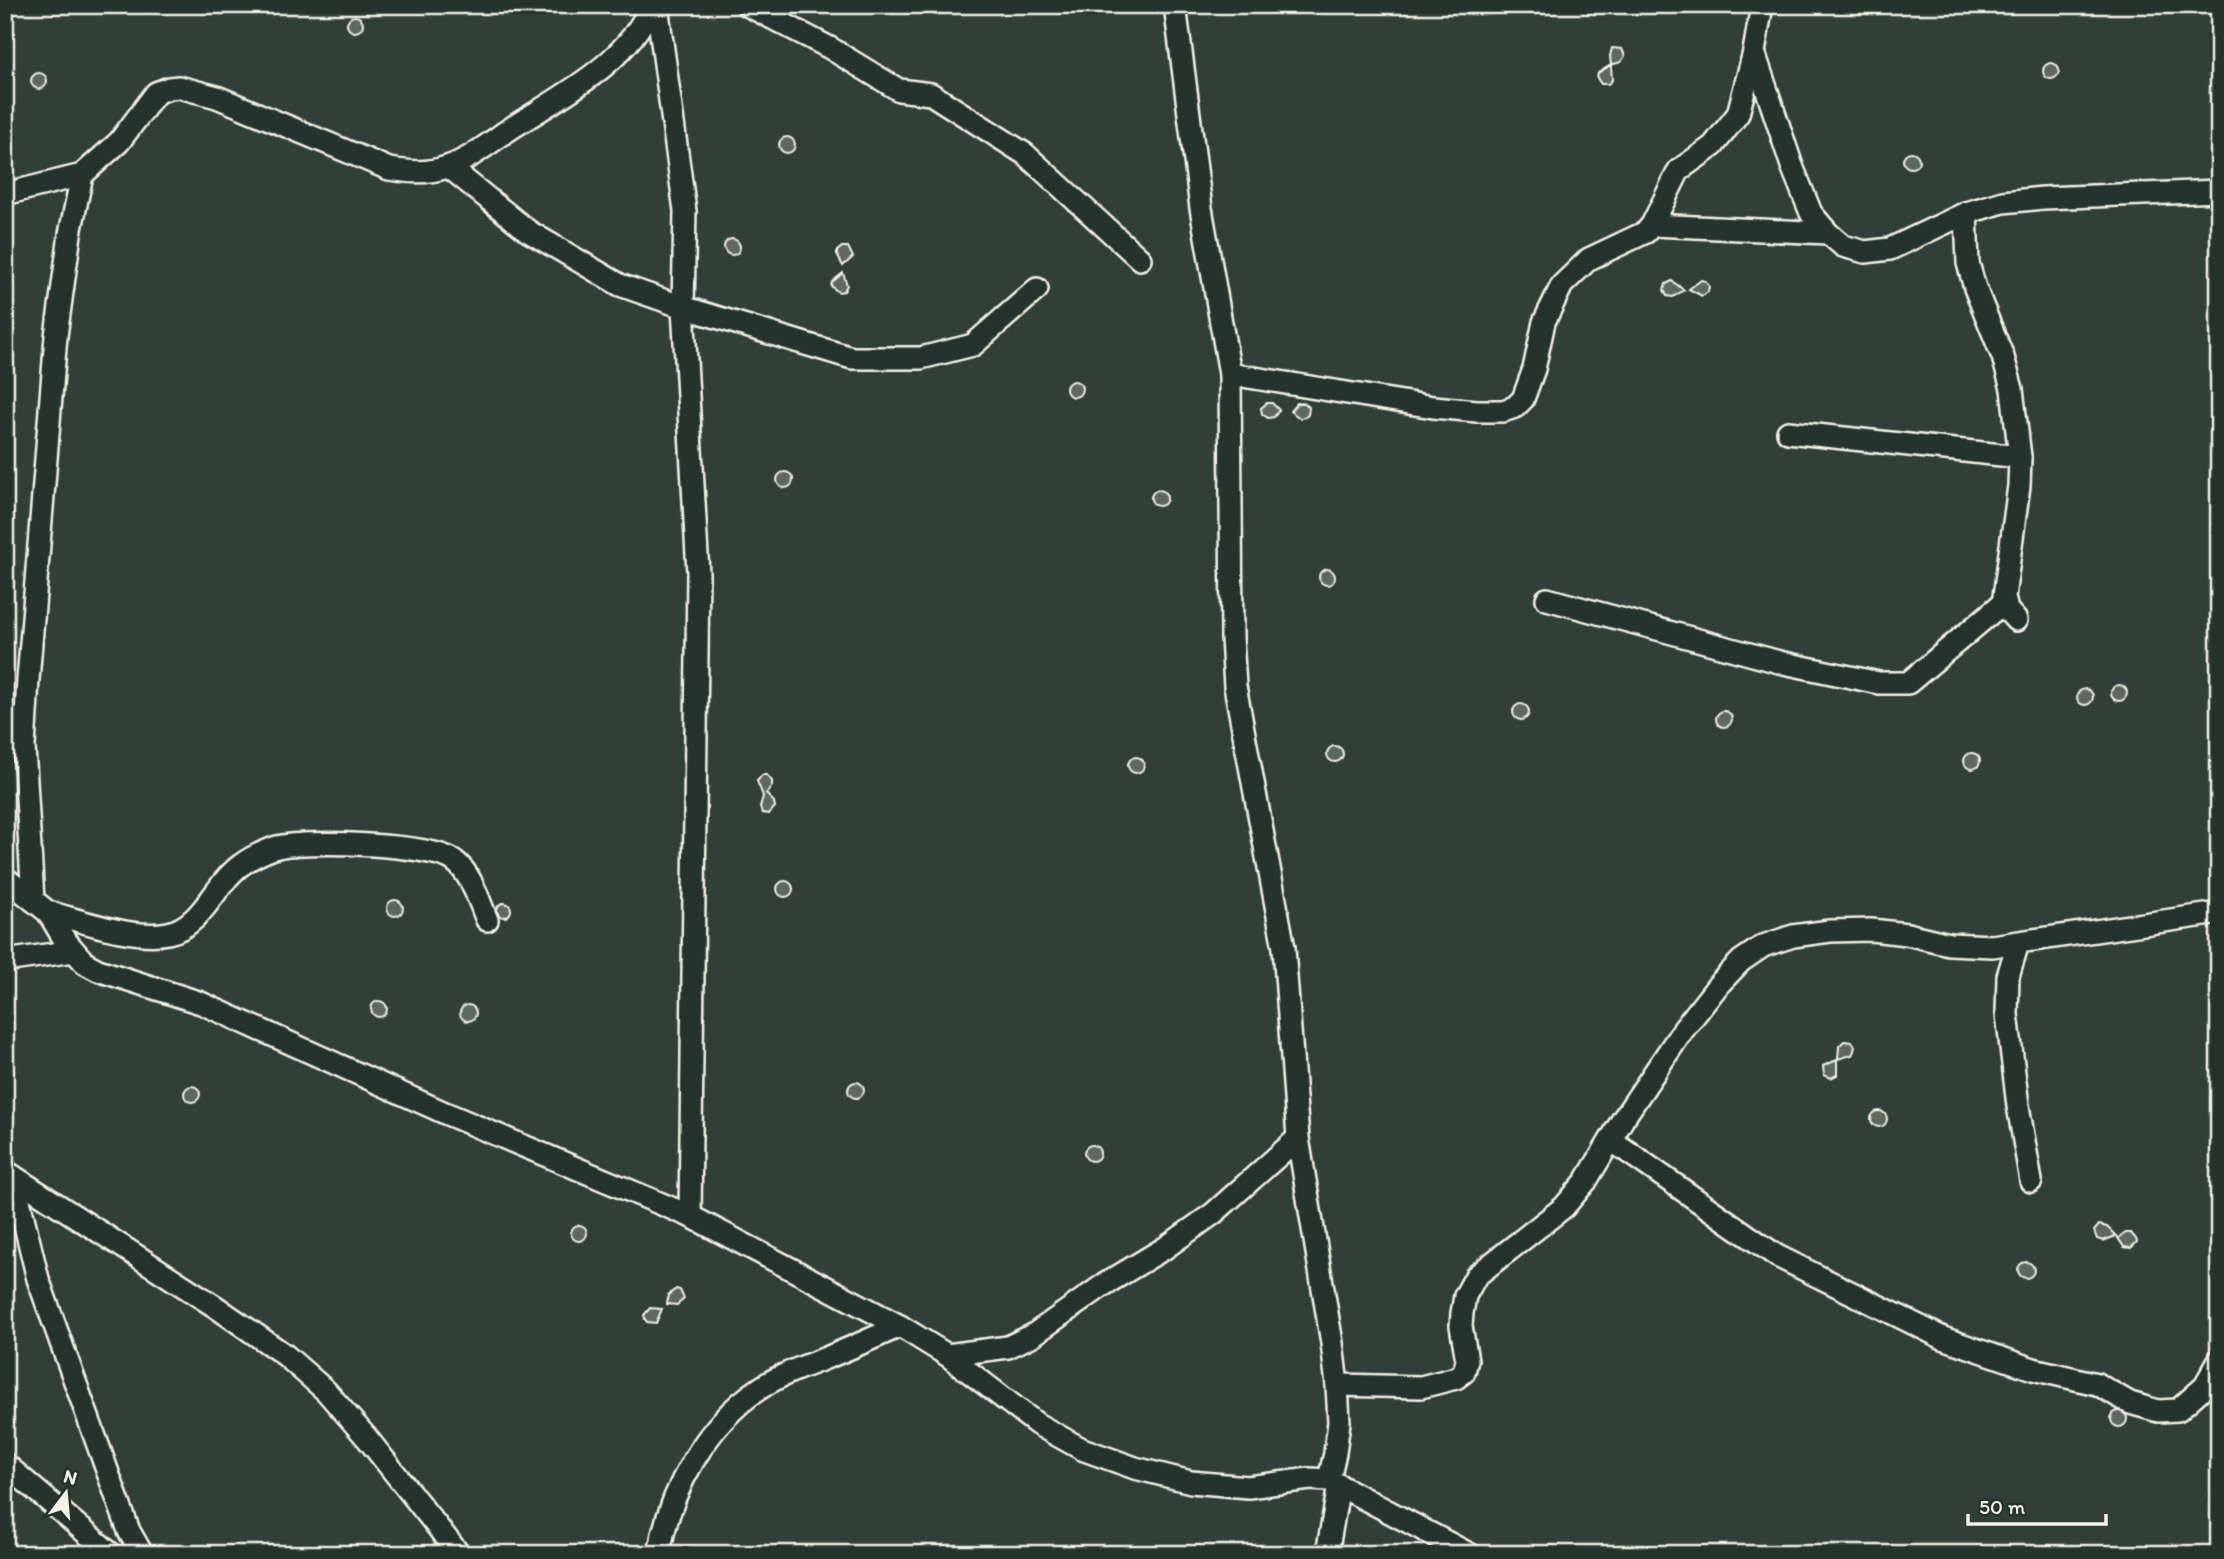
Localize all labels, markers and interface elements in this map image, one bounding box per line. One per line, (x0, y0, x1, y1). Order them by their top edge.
north arrow (32, 1458, 102, 1528)
text: N (61, 1464, 80, 1490)
scale bar (1968, 1482, 2107, 1526)
text: 50 m (1979, 1494, 2026, 1519)

